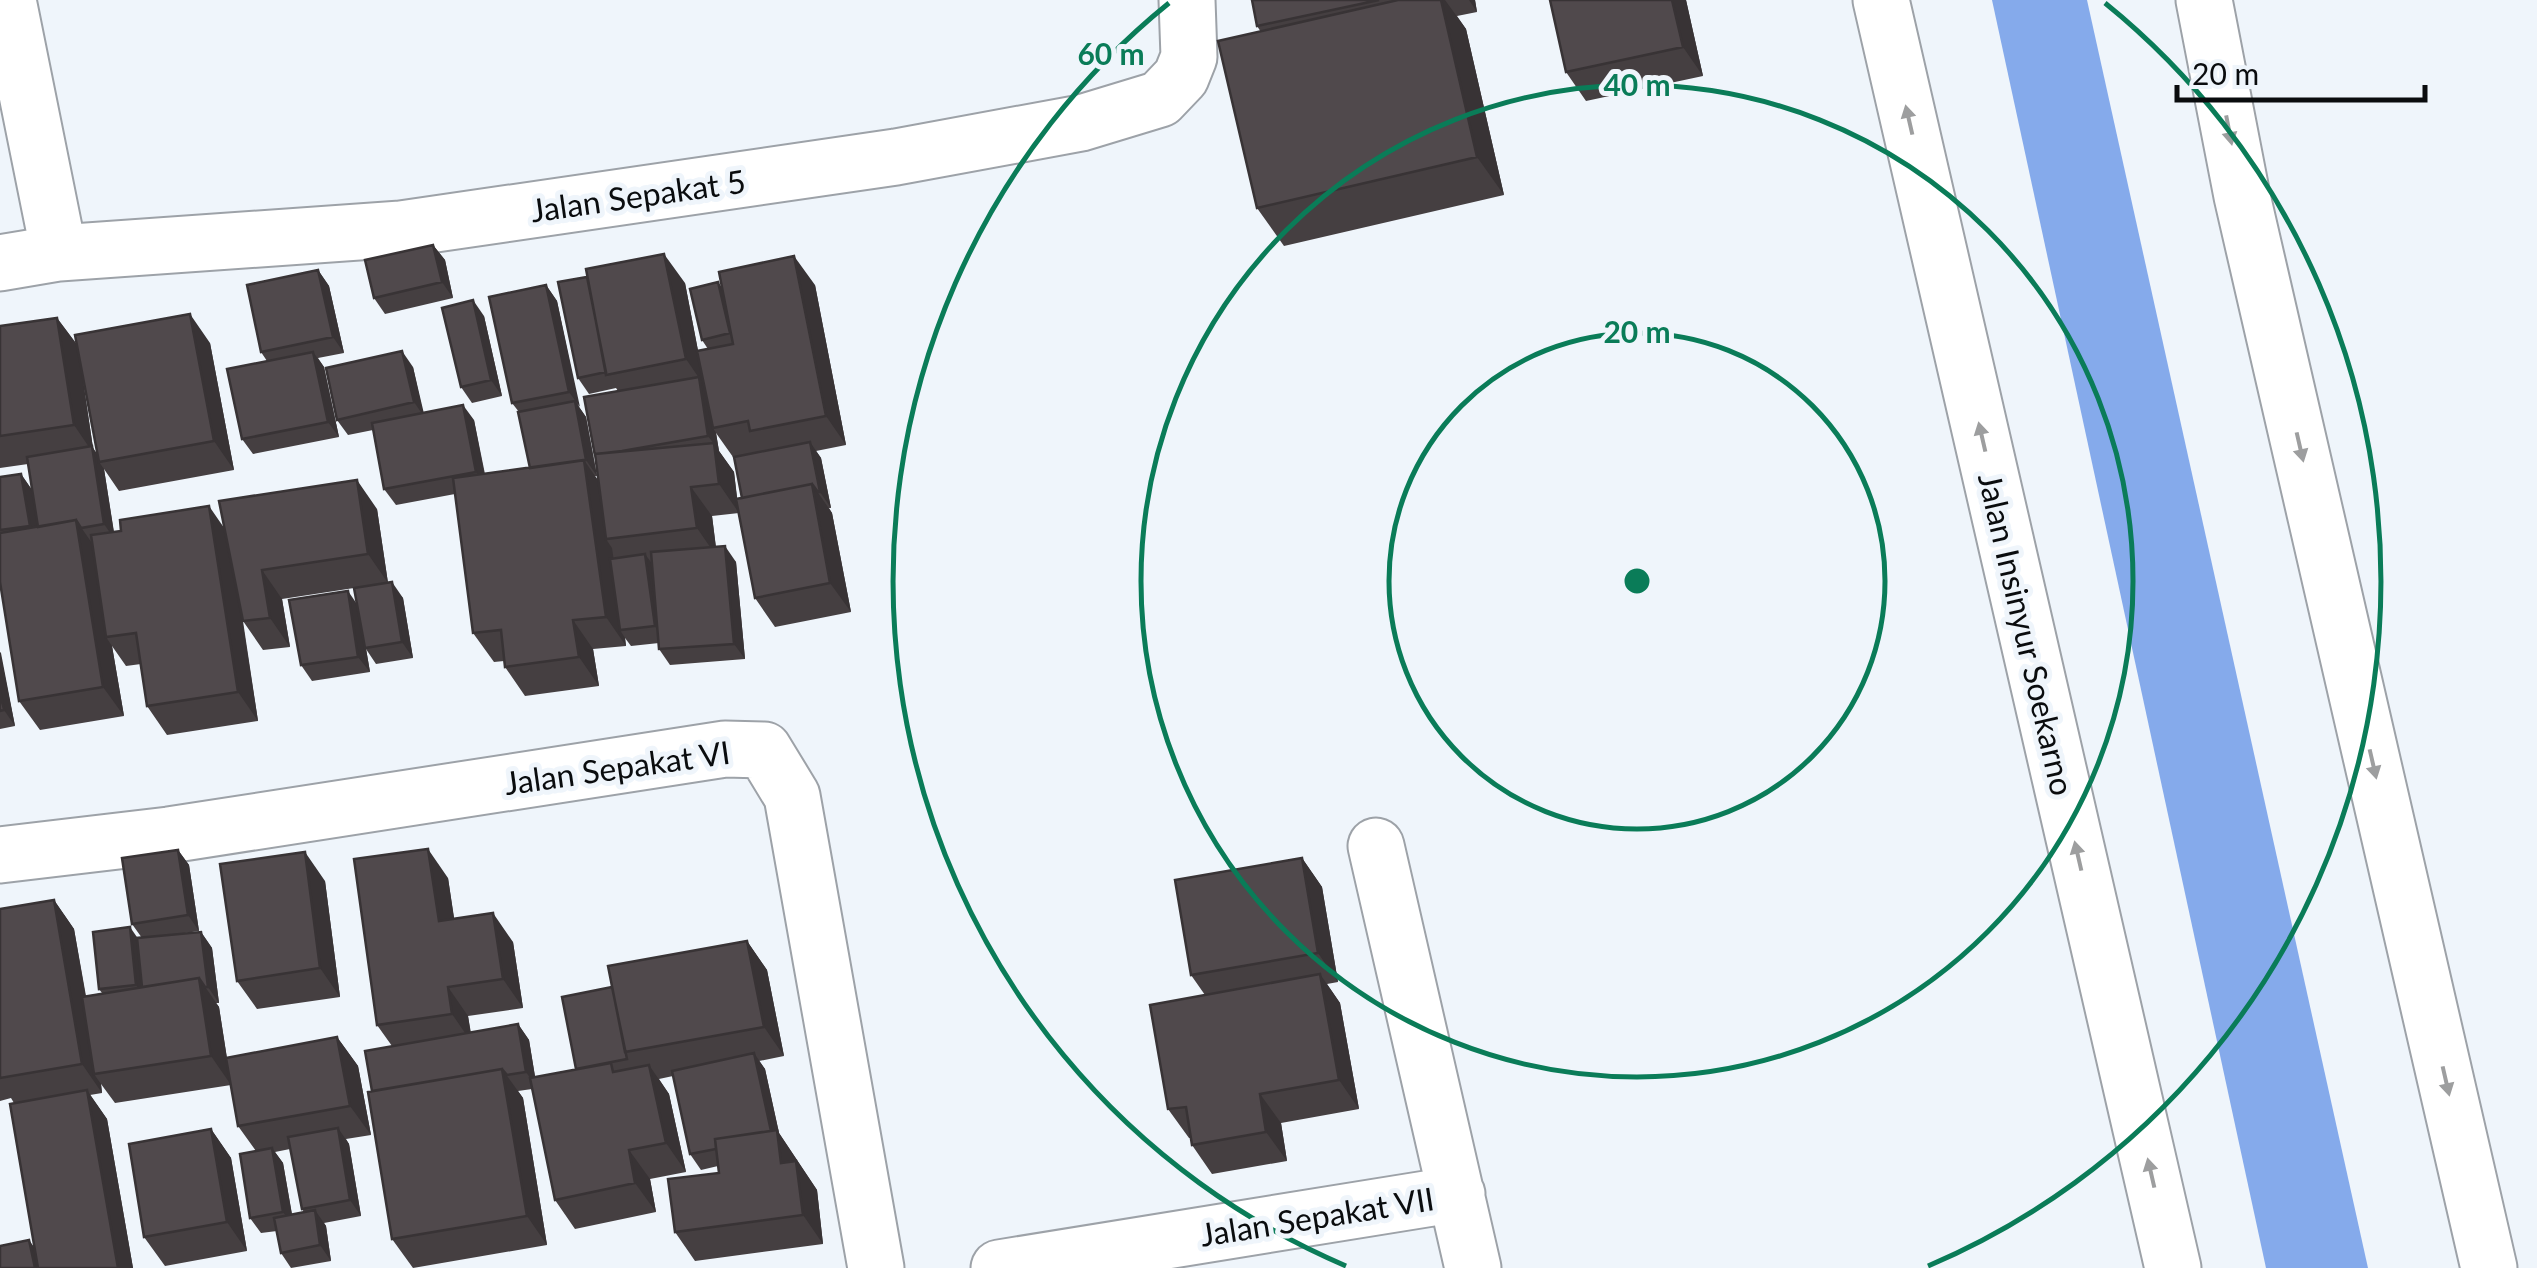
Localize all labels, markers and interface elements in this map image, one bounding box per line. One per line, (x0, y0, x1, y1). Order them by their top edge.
text: 60 m (1077, 35, 1145, 71)
scale bar (2177, 40, 2424, 102)
text: 20 m (2192, 55, 2259, 91)
text: 40 m (1603, 66, 1671, 102)
one-way arrow (1901, 104, 1916, 135)
one-way arrow (2222, 115, 2238, 146)
street label: Jalan Sepakat 5 (528, 161, 748, 229)
text: 20 m (1603, 313, 1671, 349)
one-way arrow (1974, 421, 1989, 452)
one-way arrow (2293, 432, 2308, 463)
street label: Jalan Insinyur Soekarno (1971, 469, 2083, 799)
centre of rings (1619, 563, 1655, 599)
street label: Jalan Sepakat VI (502, 732, 732, 802)
one-way arrow (2366, 749, 2381, 780)
one-way arrow (2070, 840, 2085, 871)
one-way arrow (2439, 1066, 2454, 1097)
one-way arrow (2143, 1157, 2158, 1188)
street label: Jalan Sepakat VII (1197, 1178, 1437, 1254)

